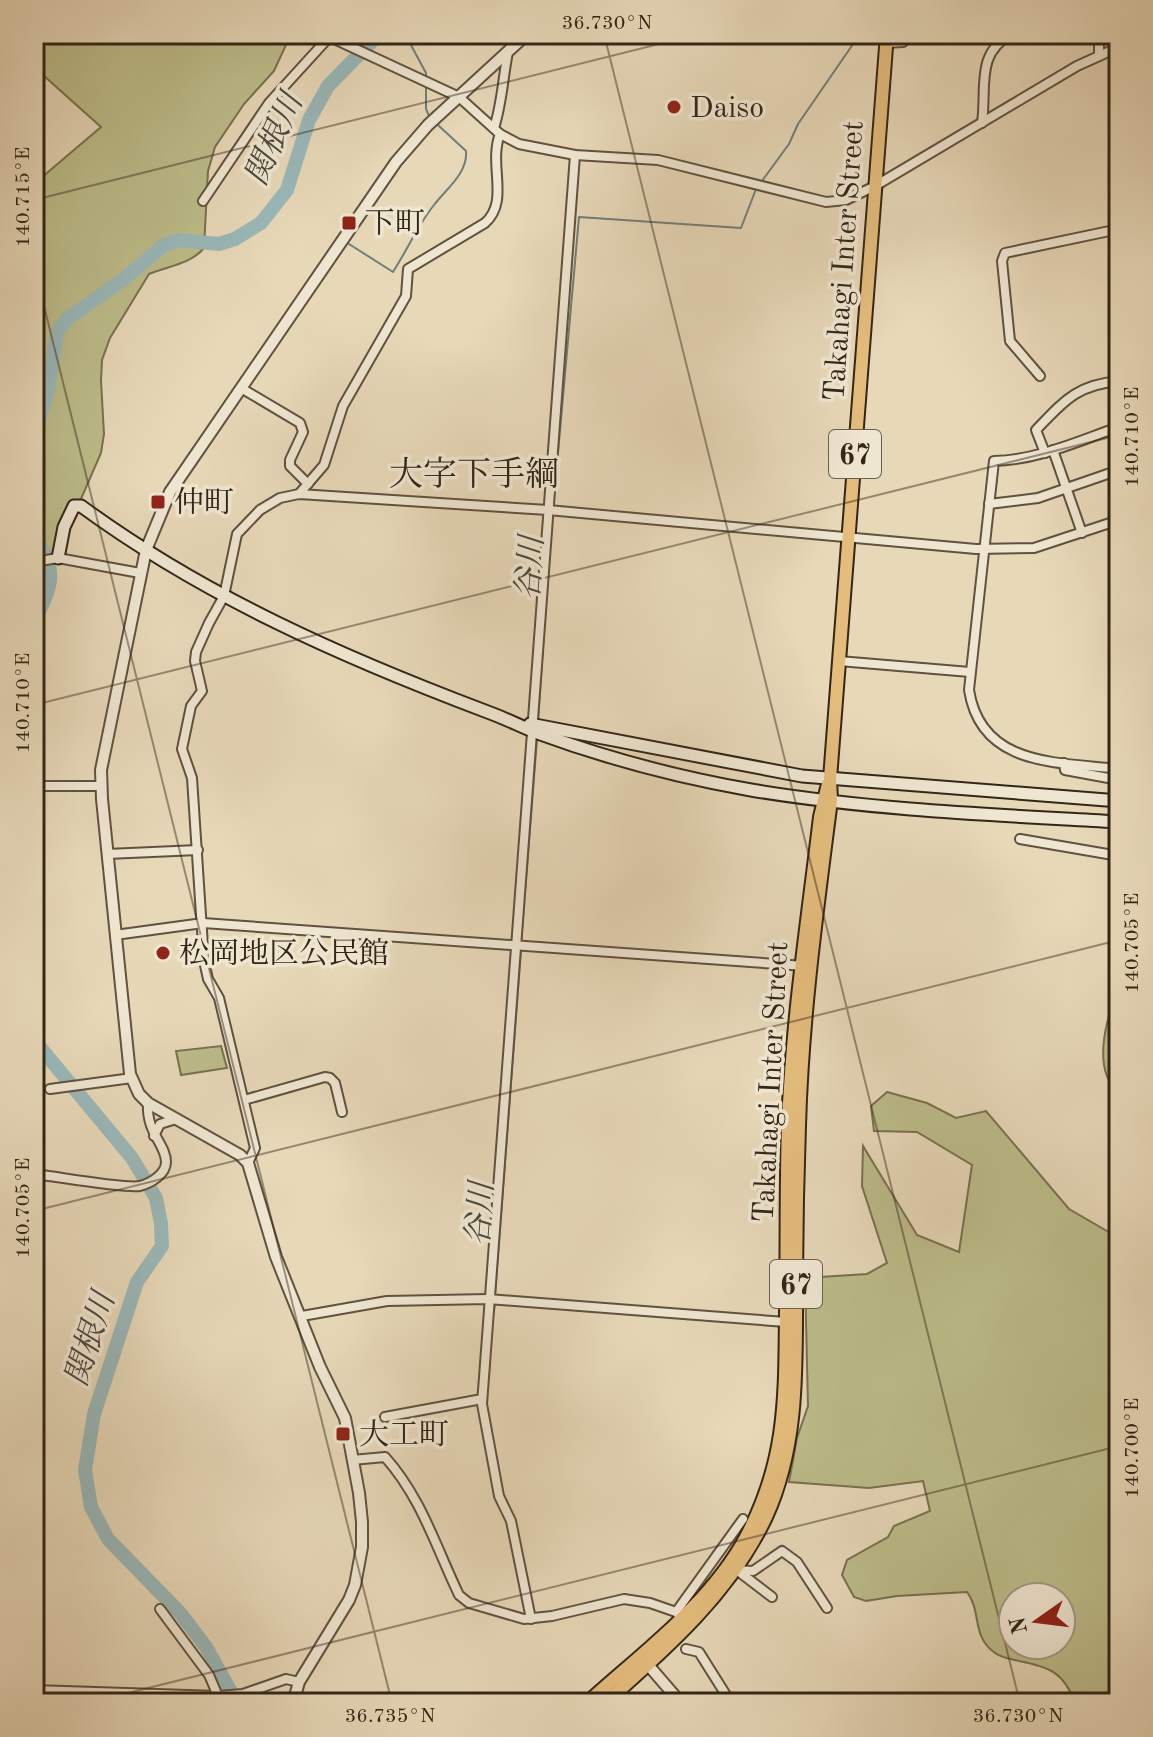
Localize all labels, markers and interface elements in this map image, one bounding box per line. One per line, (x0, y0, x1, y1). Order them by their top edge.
text: 36.730°N (562, 14, 652, 34)
water label: 関根川 (239, 86, 311, 191)
place label: Daiso (690, 94, 764, 124)
marker: Daiso (665, 98, 683, 116)
street label: Takahagi Inter Street (820, 120, 870, 403)
text: 140.715°E (14, 147, 34, 247)
place label: 下町 (365, 208, 425, 240)
marker: 下町 (340, 214, 358, 232)
text: 140.710°E (1123, 387, 1143, 487)
road number: 67 (829, 430, 881, 478)
district label: 大字下手綱 (389, 456, 559, 493)
place label: 仲町 (174, 486, 234, 519)
marker: 仲町 (149, 493, 167, 511)
water label: 谷川 (511, 532, 550, 601)
text: 140.710°E (14, 653, 34, 753)
text: 140.705°E (1123, 893, 1143, 993)
place label: 松岡地区公民館 (179, 937, 389, 970)
street label: Takahagi Inter Street (750, 941, 794, 1223)
marker: 松岡地区公民館 (154, 944, 172, 962)
text: 140.705°E (14, 1158, 34, 1258)
water label: 谷川 (461, 1178, 500, 1247)
road number: 67 (770, 1260, 822, 1308)
water label: 関根川 (59, 1286, 123, 1391)
text: 140.700°E (1123, 1398, 1143, 1498)
place label: 大工町 (359, 1419, 449, 1451)
marker: 大工町 (334, 1425, 352, 1443)
north arrow (997, 1581, 1077, 1661)
text: N (1007, 1614, 1032, 1636)
text: 36.735°N (345, 1707, 435, 1727)
text: 36.730°N (973, 1707, 1063, 1727)

